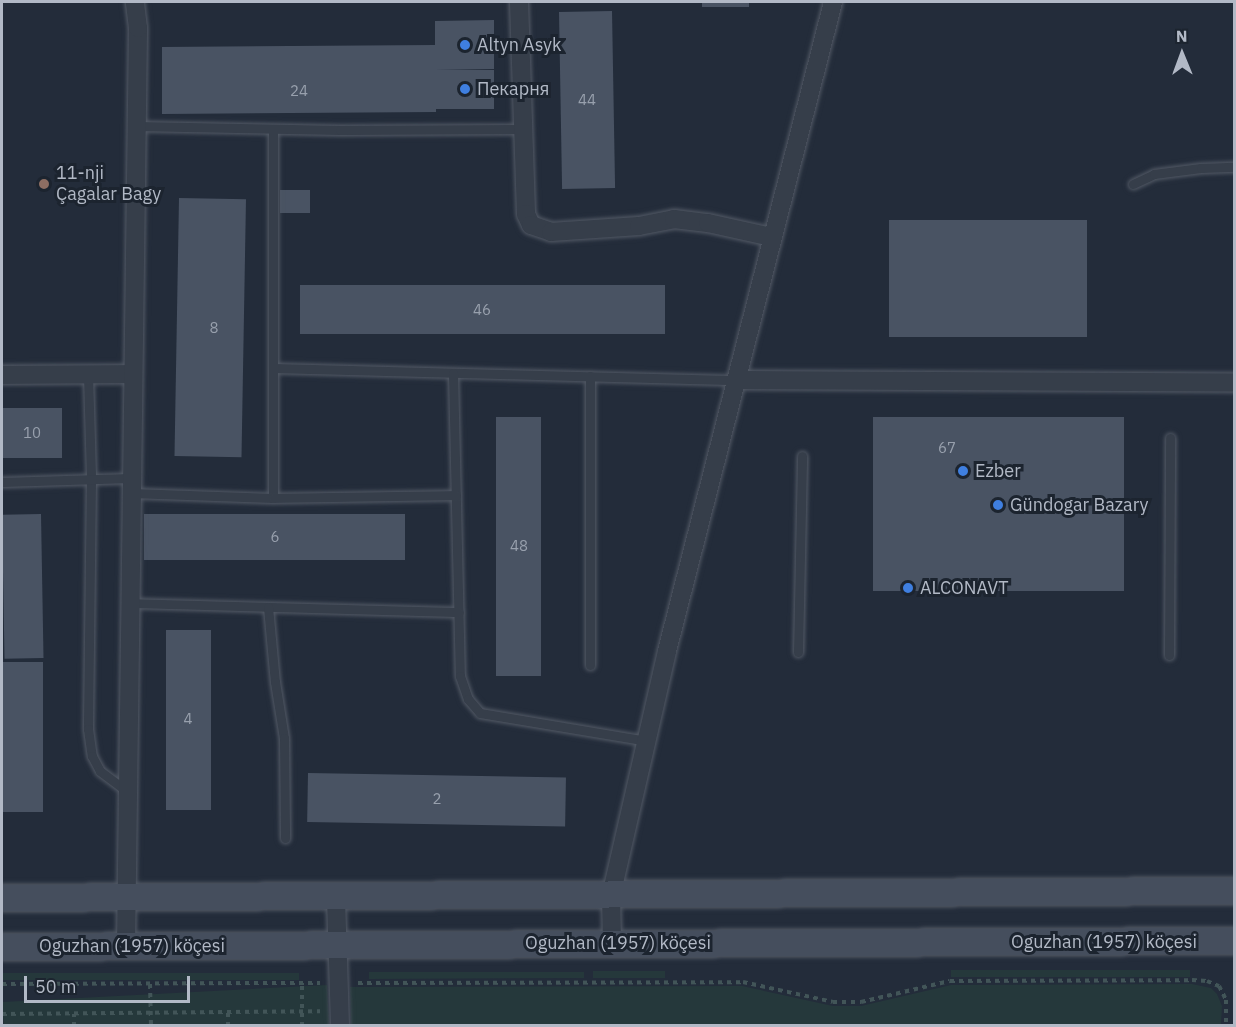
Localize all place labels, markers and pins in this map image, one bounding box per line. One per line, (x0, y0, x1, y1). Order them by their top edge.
place label: Altyn Asyk (477, 34, 562, 56)
marker: Altyn Asyk (458, 38, 472, 52)
place label: Пекарня (477, 78, 549, 100)
marker: Пекарня (458, 82, 472, 96)
place label: 11-nji Çagalar Bagy (56, 163, 161, 206)
marker: 11-nji Çagalar Bagy (37, 177, 51, 191)
place label: Ezber (975, 460, 1021, 482)
marker: Ezber (956, 464, 970, 478)
place label: Gündogar Bazary (1010, 494, 1148, 516)
marker: Gündogar Bazary (991, 498, 1005, 512)
place label: ALCONAVT (920, 577, 1009, 599)
marker: ALCONAVT (901, 581, 915, 595)

